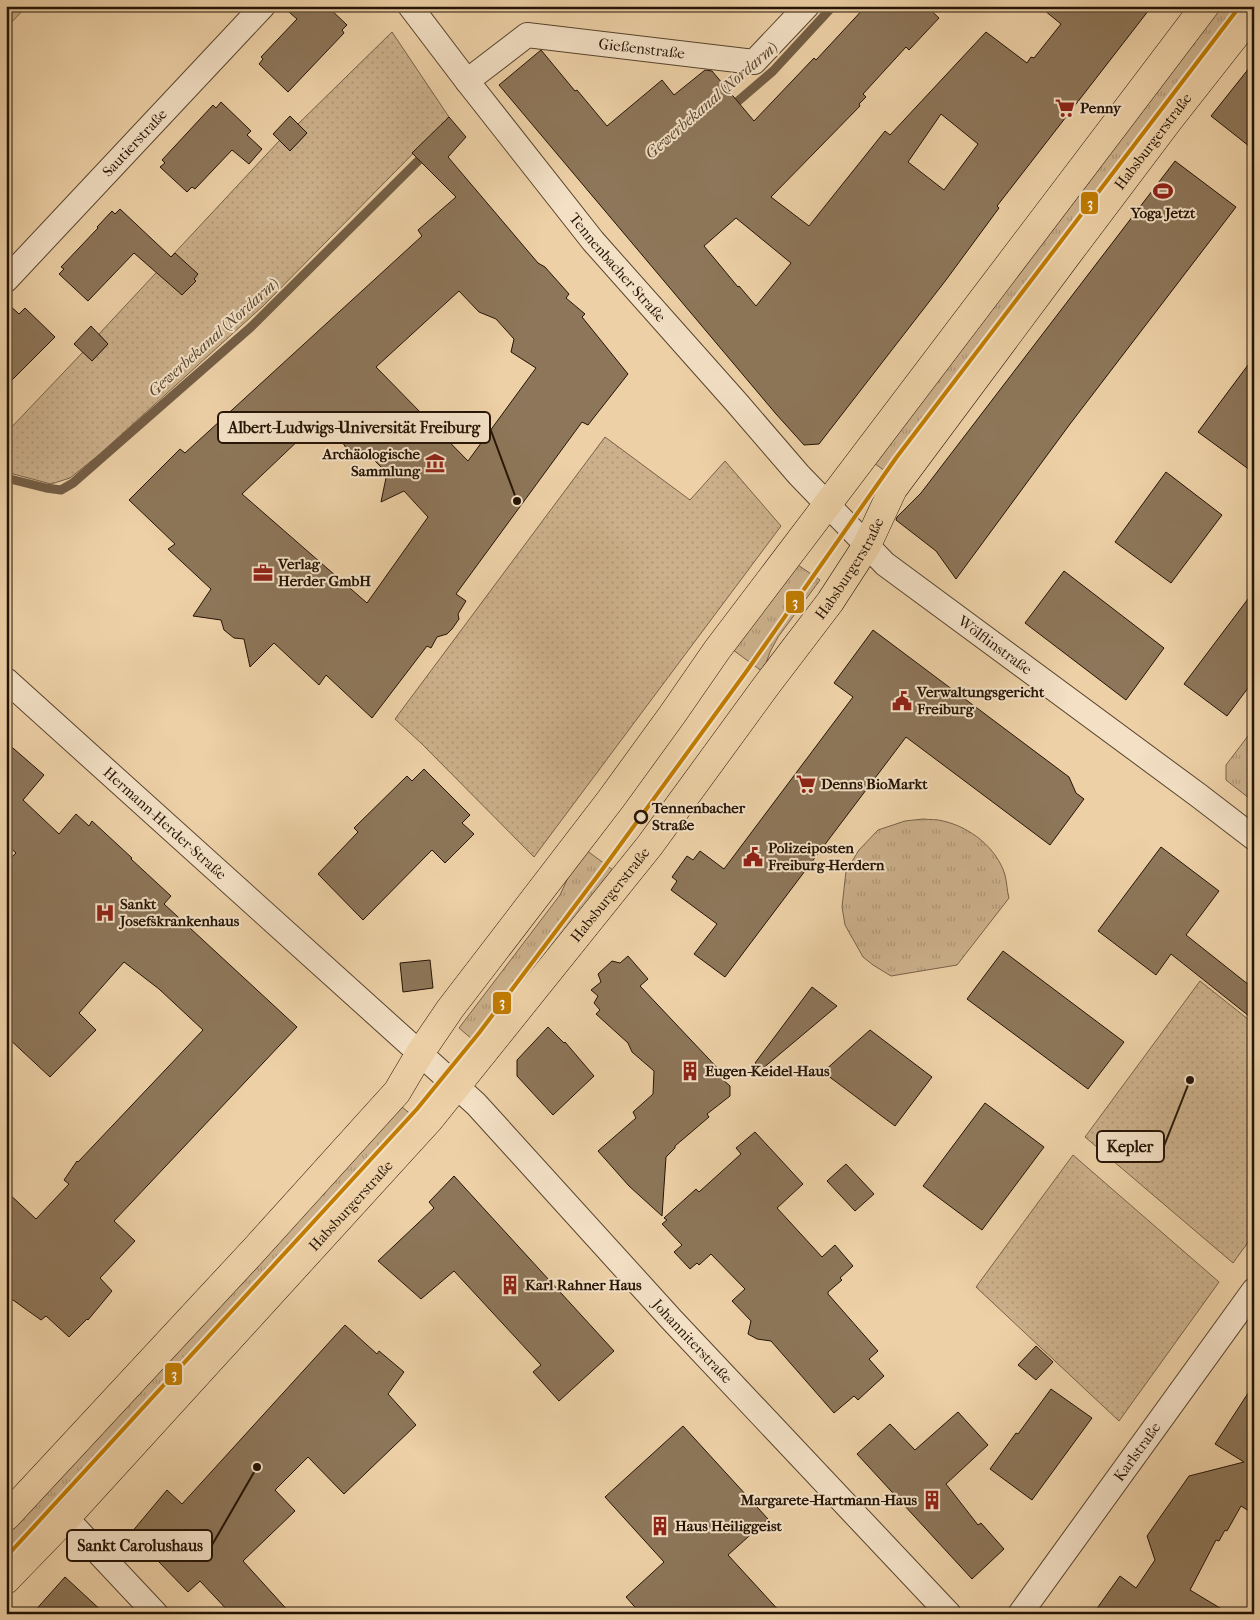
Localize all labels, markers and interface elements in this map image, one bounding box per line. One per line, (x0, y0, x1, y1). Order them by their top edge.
street label: Gießenstraße (598, 35, 686, 63)
water label: Gewerbekanal (Nordarm) (641, 37, 781, 163)
street label: Habsburgerstraße (1111, 89, 1196, 193)
supermarket icon: Penny (1054, 97, 1076, 119)
place label: Penny (1080, 99, 1122, 117)
street label: Sautierstraße (98, 105, 171, 181)
sports icon: Yoga Jetzt (1152, 180, 1174, 202)
line badge: 3 (1080, 191, 1099, 215)
text: 3 (1087, 195, 1093, 212)
place label: Yoga Jetzt (1130, 204, 1196, 222)
street label: Tennenbacher Straße (565, 209, 670, 326)
water label: Gewerbekanal (Nordarm) (144, 273, 282, 401)
callout: Albert-Ludwigs-Universität Freiburg (218, 412, 490, 443)
text: Albert-Ludwigs-Universität Freiburg (227, 418, 480, 438)
place label: Archäologische Sammlung (322, 445, 421, 480)
museum icon: Archäologische Sammlung (424, 452, 446, 474)
street label: Habsburgerstraße (811, 514, 888, 623)
place label: Verlag Herder GmbH (277, 555, 371, 590)
office icon: Verlag Herder GmbH (252, 562, 274, 584)
line badge: 3 (785, 590, 805, 614)
text: 3 (792, 594, 798, 611)
street label: Wölflinstraße (954, 611, 1036, 679)
place label: Verwaltungsgericht Freiburg (916, 683, 1045, 718)
public building icon: Verwaltungsgericht Freiburg (891, 690, 913, 712)
street label: Hermann-Herder-Straße (100, 763, 231, 884)
supermarket icon: Denns BioMarkt (795, 773, 817, 795)
place label: Denns BioMarkt (821, 775, 928, 793)
place label: Tennenbacher Straße (651, 799, 746, 834)
marker: Tennenbacher Straße (634, 810, 648, 824)
place label: Polizeiposten Freiburg-Herdern (767, 839, 885, 874)
street label: Habsburgerstraße (567, 843, 654, 946)
public building icon: Polizeiposten Freiburg-Herdern (742, 846, 764, 868)
place label: Sankt Josefskrankenhaus (118, 895, 240, 930)
hospital icon: Sankt Josefskrankenhaus (94, 902, 116, 924)
line badge: 3 (492, 991, 512, 1015)
text: 3 (499, 994, 505, 1011)
building icon: Eugen-Keidel-Haus (679, 1060, 701, 1082)
place label: Eugen-Keidel-Haus (705, 1062, 830, 1080)
callout: Kepler (1097, 1131, 1164, 1162)
text: Kepler (1107, 1137, 1155, 1157)
street label: Habsburgerstraße (305, 1156, 397, 1255)
building icon: Karl Rahner Haus (499, 1274, 521, 1296)
place label: Karl Rahner Haus (525, 1276, 642, 1294)
street label: Johanniterstraße (648, 1295, 736, 1388)
line badge: 3 (164, 1362, 183, 1386)
text: 3 (171, 1366, 177, 1383)
street label: Karlstraße (1110, 1418, 1165, 1485)
building icon: Margarete-Hartmann-Haus (921, 1489, 943, 1511)
place label: Margarete-Hartmann-Haus (740, 1491, 917, 1509)
building icon: Haus Heiliggeist (649, 1515, 671, 1537)
place label: Haus Heiliggeist (675, 1517, 782, 1535)
callout: Sankt Carolushaus (67, 1530, 212, 1561)
text: Sankt Carolushaus (77, 1536, 203, 1555)

